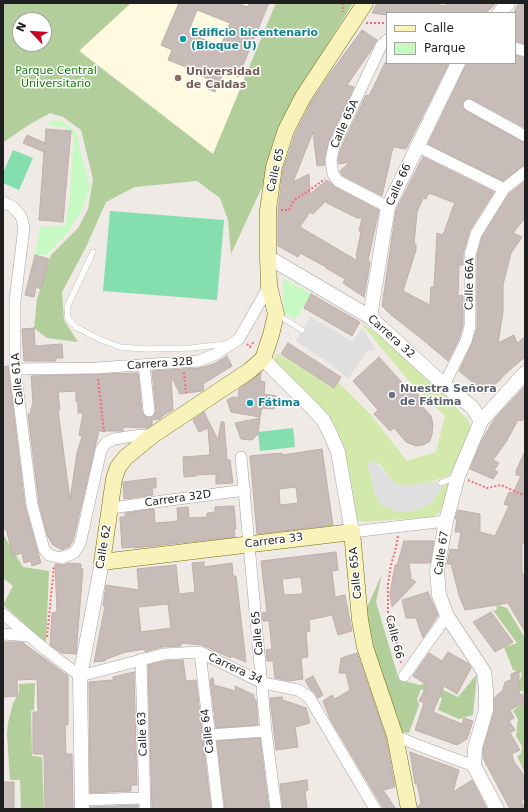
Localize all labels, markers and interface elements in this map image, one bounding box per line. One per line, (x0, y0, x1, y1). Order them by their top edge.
north arrow (12, 12, 52, 52)
legend (386, 12, 516, 64)
text: N (14, 20, 29, 34)
text: Calle (424, 21, 454, 35)
place label: Edificio bicentenario (Bloque U) (191, 26, 318, 52)
marker: Edificio bicentenario (Bloque U) (178, 34, 188, 44)
text: Parque (424, 41, 465, 55)
park label: Parque Central Universitario (15, 64, 97, 90)
place label: Universidad de Caldas (186, 65, 260, 91)
marker: Universidad de Caldas (173, 73, 183, 83)
street label: Calle 65A (328, 97, 362, 151)
street label: Calle 65 (265, 147, 287, 193)
street label: Calle 66 (384, 162, 414, 208)
street label: Calle 66A (463, 258, 477, 310)
street label: Carrera 32 (365, 313, 417, 361)
street label: Calle 61A (9, 352, 27, 406)
street label: Carrera 32B (127, 355, 193, 373)
place label: Nuestra Señora de Fátima (400, 382, 497, 408)
marker: Nuestra Señora de Fátima (387, 390, 397, 400)
place label: Fátima (258, 396, 300, 410)
marker: Fátima (245, 398, 255, 408)
street label: Carrera 32D (144, 488, 212, 510)
street label: Calle 62 (94, 524, 114, 570)
street label: Calle 67 (432, 530, 452, 576)
street label: Carrera 33 (244, 531, 304, 551)
street label: Calle 65A (347, 546, 365, 600)
street label: Calle 65 (249, 610, 267, 656)
street label: Calle 66 (382, 614, 406, 660)
street label: Carrera 34 (206, 651, 264, 687)
street label: Calle 64 (199, 708, 217, 754)
street label: Calle 63 (136, 711, 150, 757)

